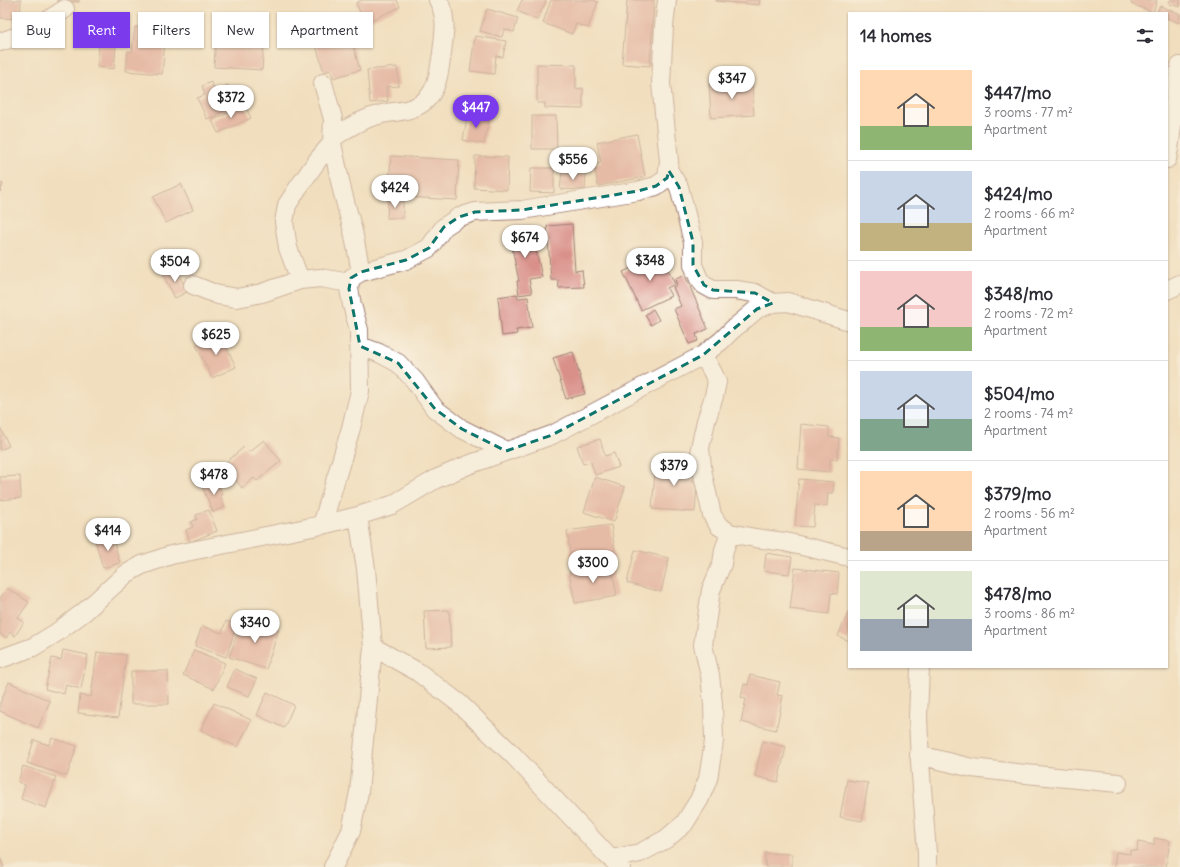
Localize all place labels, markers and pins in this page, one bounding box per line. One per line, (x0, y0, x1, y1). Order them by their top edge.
pin: $347 (708, 66, 756, 100)
pin: $372 (207, 85, 255, 119)
pin: $447 (452, 95, 500, 129)
pin: $556 (549, 147, 597, 181)
pin: $424 (371, 175, 419, 209)
pin: $674 (501, 225, 549, 259)
pin: $348 (626, 248, 674, 282)
pin: $504 (151, 249, 199, 283)
pin: $625 (192, 322, 240, 356)
pin: $379 (650, 453, 698, 487)
pin: $478 (190, 462, 238, 496)
pin: $414 (84, 518, 132, 552)
pin: $300 (569, 550, 617, 584)
pin: $340 (231, 610, 279, 644)

